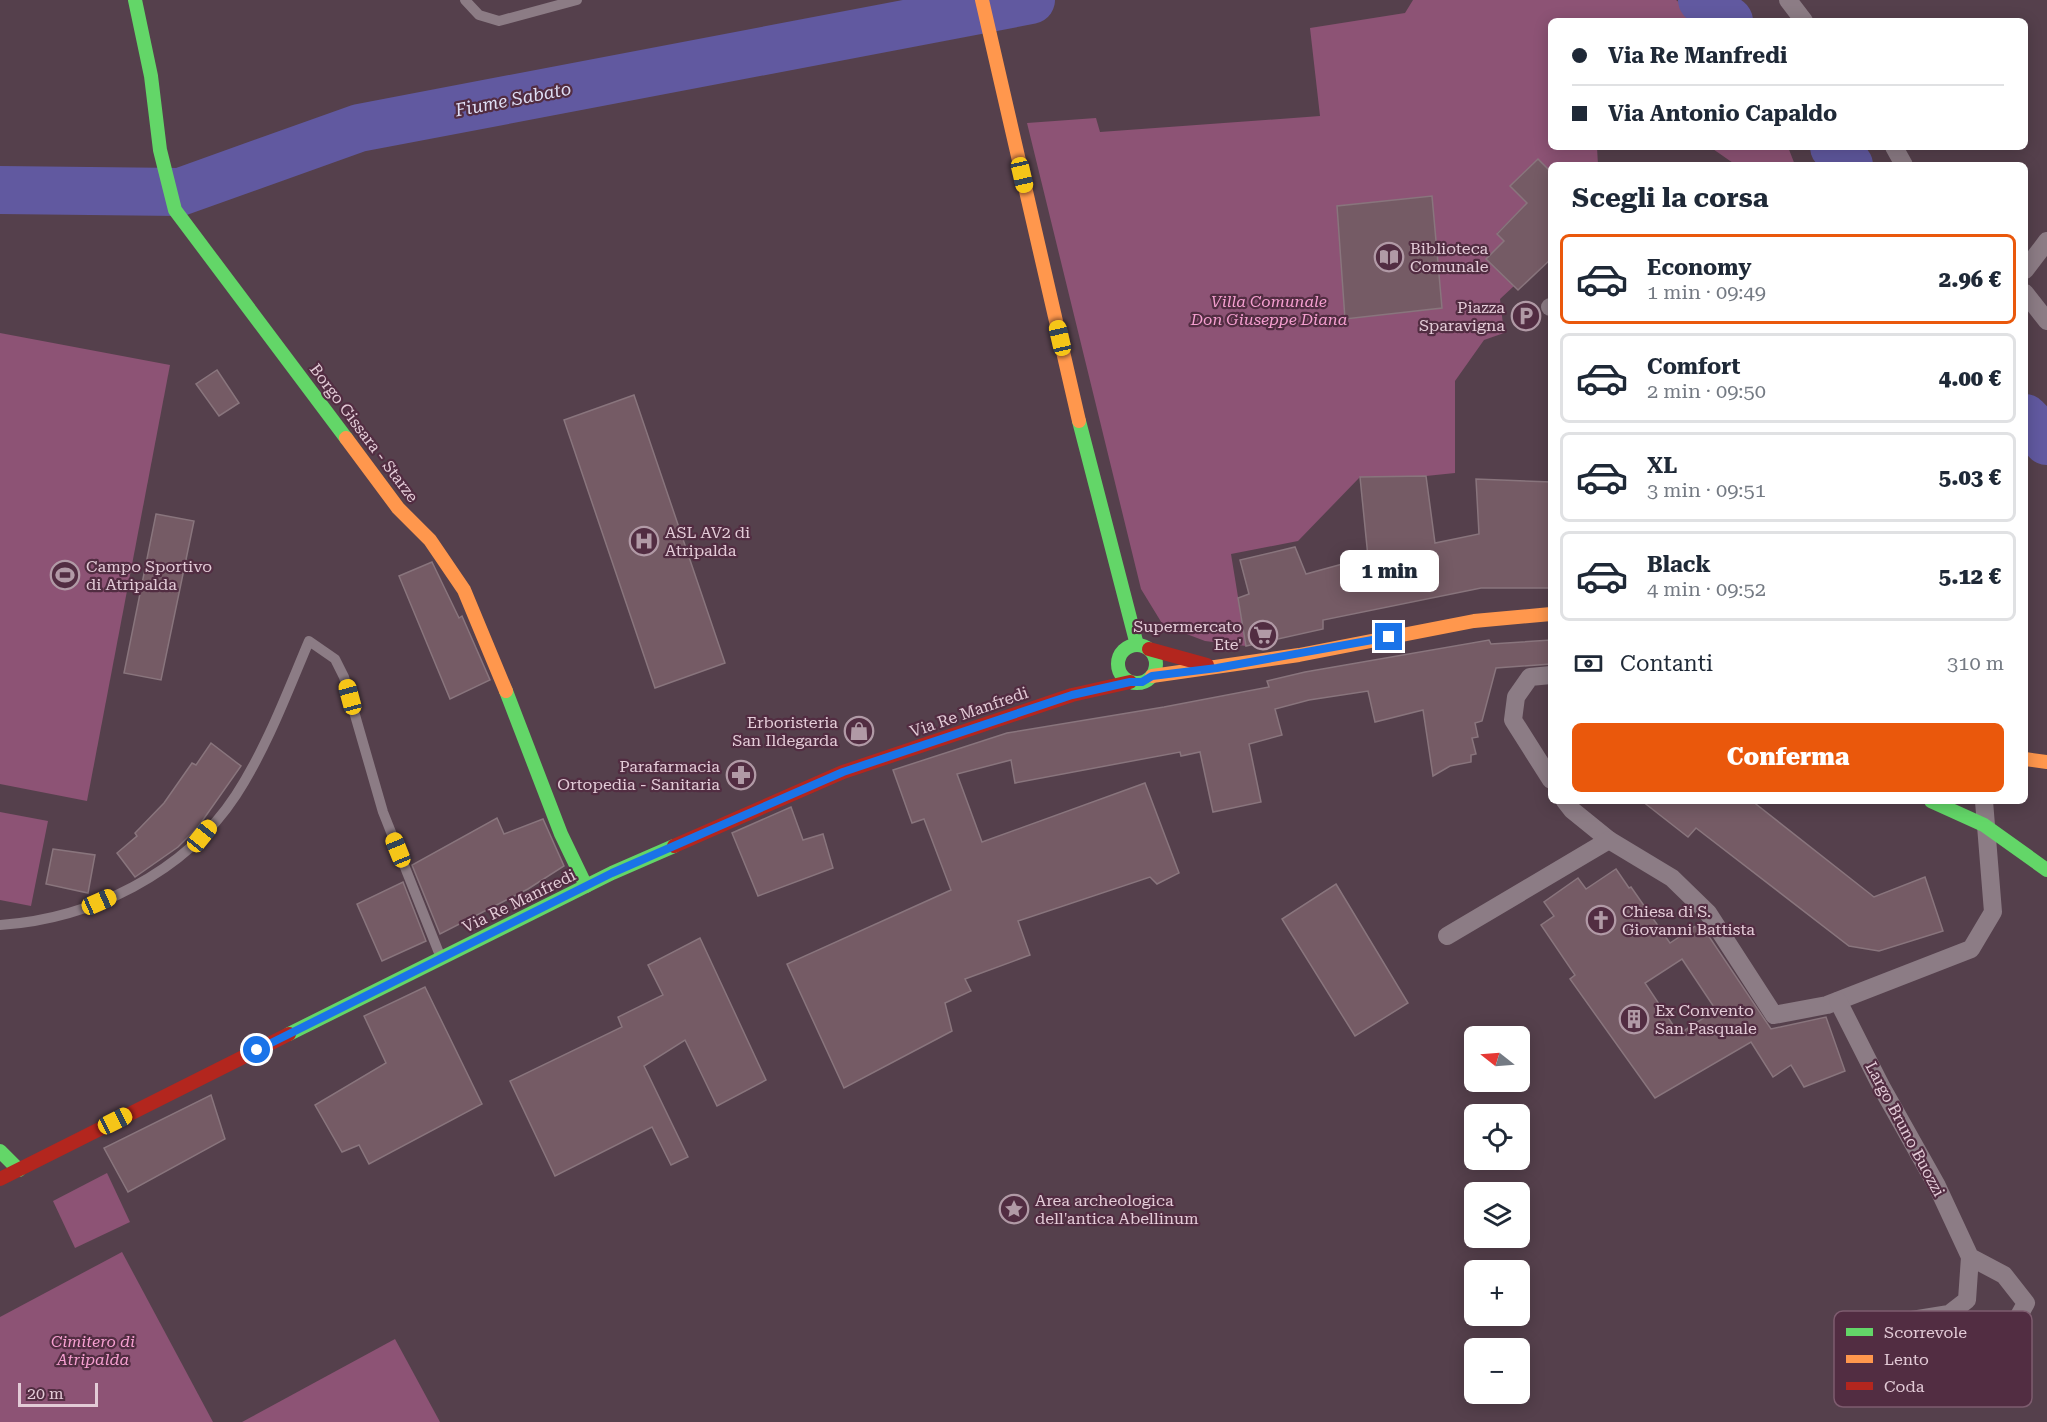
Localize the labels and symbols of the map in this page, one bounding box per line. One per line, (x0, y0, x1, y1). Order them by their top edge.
water label: Fiume Sabato (452, 77, 573, 121)
car (1009, 155, 1035, 195)
place label: Biblioteca Comunale (1410, 239, 1489, 276)
library icon: Biblioteca Comunale (1373, 241, 1405, 273)
park label: Villa Comunale Don Giuseppe Diana (1190, 292, 1348, 329)
place label: Piazza Sparavigna (1419, 298, 1505, 335)
parking icon: Piazza Sparavigna (1510, 300, 1542, 332)
car (1047, 318, 1073, 358)
street label: Borgo Gissara - Starze (306, 360, 422, 506)
place label: ASL AV2 di Atripalda (665, 523, 750, 560)
hospital icon: ASL AV2 di Atripalda (628, 525, 660, 557)
callout: 1 min (1340, 550, 1438, 592)
place label: Campo Sportivo di Atripalda (86, 557, 212, 594)
sports icon: Campo Sportivo di Atripalda (49, 559, 81, 591)
place label: Supermercato Ete' (1133, 617, 1242, 654)
supermarket icon: Supermercato Ete' (1247, 619, 1279, 651)
route end (1375, 623, 1402, 650)
car (337, 677, 363, 717)
street label: Via Re Manfredi (907, 683, 1031, 741)
place label: Erboristeria San Ildegarda (732, 713, 838, 750)
shop icon: Erboristeria San Ildegarda (843, 715, 875, 747)
place label: Parafarmacia Ortopedia - Sanitaria (557, 757, 720, 794)
pharmacy icon: Parafarmacia Ortopedia - Sanitaria (725, 759, 757, 791)
car (184, 816, 220, 856)
car (383, 830, 413, 870)
street label: Via Re Manfredi (459, 865, 579, 937)
car (79, 886, 119, 918)
place label: Chiesa di S. Giovanni Battista (1622, 902, 1755, 939)
church icon: Chiesa di S. Giovanni Battista (1585, 904, 1617, 936)
place label: Ex Convento San Pasquale (1655, 1001, 1757, 1038)
building icon: Ex Convento San Pasquale (1618, 1003, 1650, 1035)
north arrow (1464, 1026, 1530, 1092)
route start (243, 1036, 270, 1063)
street label: Largo Bruno Buozzi (1861, 1058, 1949, 1200)
car (95, 1105, 135, 1137)
place label: Area archeologica dell'antica Abellinum (1035, 1191, 1199, 1228)
place icon: Area archeologica dell'antica Abellinum (998, 1193, 1030, 1225)
legend (1834, 1311, 2032, 1407)
text: Scorrevole (1884, 1323, 1967, 1342)
park label: Cimitero di Atripalda (51, 1332, 135, 1369)
text: Lento (1884, 1350, 1929, 1369)
text: Coda (1884, 1377, 1925, 1396)
scale bar (18, 1380, 98, 1408)

